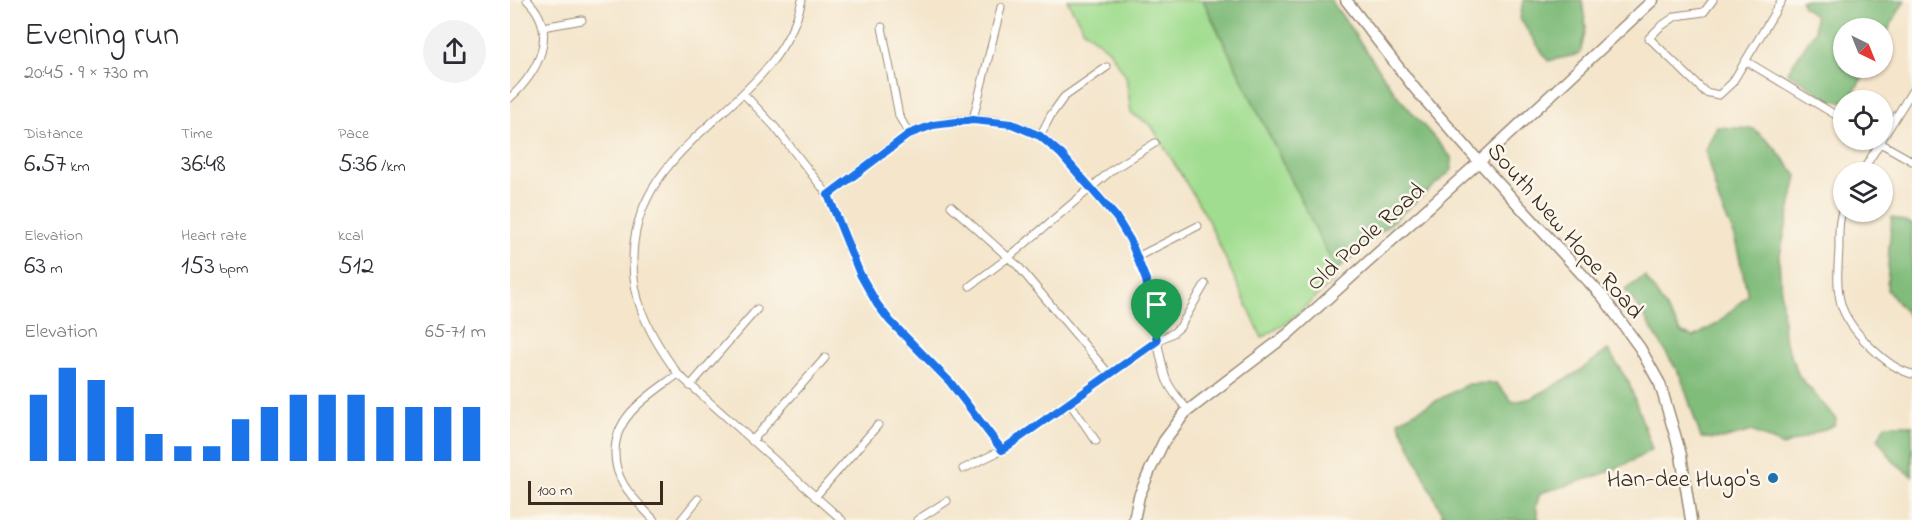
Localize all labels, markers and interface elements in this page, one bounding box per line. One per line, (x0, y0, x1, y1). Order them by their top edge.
text: Evening run (24, 12, 179, 60)
north arrow (1833, 18, 1893, 78)
map controls (1833, 18, 1893, 222)
button: share (423, 20, 486, 83)
text: 20:45 · 9 × 730 m (24, 59, 148, 88)
button: locate (1833, 90, 1893, 150)
text: Distance (24, 122, 83, 146)
text: Time (181, 122, 213, 146)
text: Pace (338, 122, 369, 146)
street label: South New Hope Road (1477, 136, 1651, 328)
text: 6.57 (24, 146, 66, 184)
text: 36:48 (181, 146, 226, 184)
text: 5:36 (338, 146, 377, 184)
text: km (66, 155, 90, 179)
text: /km (377, 155, 406, 179)
button: layers (1833, 162, 1893, 222)
street label: Old Poole Road (1300, 175, 1434, 301)
text: Elevation (24, 224, 83, 248)
text: Heart rate (181, 224, 247, 248)
text: kcal (338, 224, 363, 248)
text: 63 (24, 248, 46, 286)
text: 153 (181, 248, 215, 286)
text: 512 (338, 248, 374, 286)
text: m (46, 257, 63, 281)
text: bpm (215, 257, 248, 281)
pin (1131, 279, 1182, 341)
icon: arrive (1140, 288, 1173, 321)
text: Elevation (24, 318, 98, 347)
text: 65–71 m (425, 318, 486, 347)
place label: Han-dee Hugo's (1607, 463, 1761, 498)
marker: Han-dee Hugo's (1766, 471, 1780, 485)
scale bar (528, 478, 663, 506)
text: 100 m (537, 479, 572, 503)

